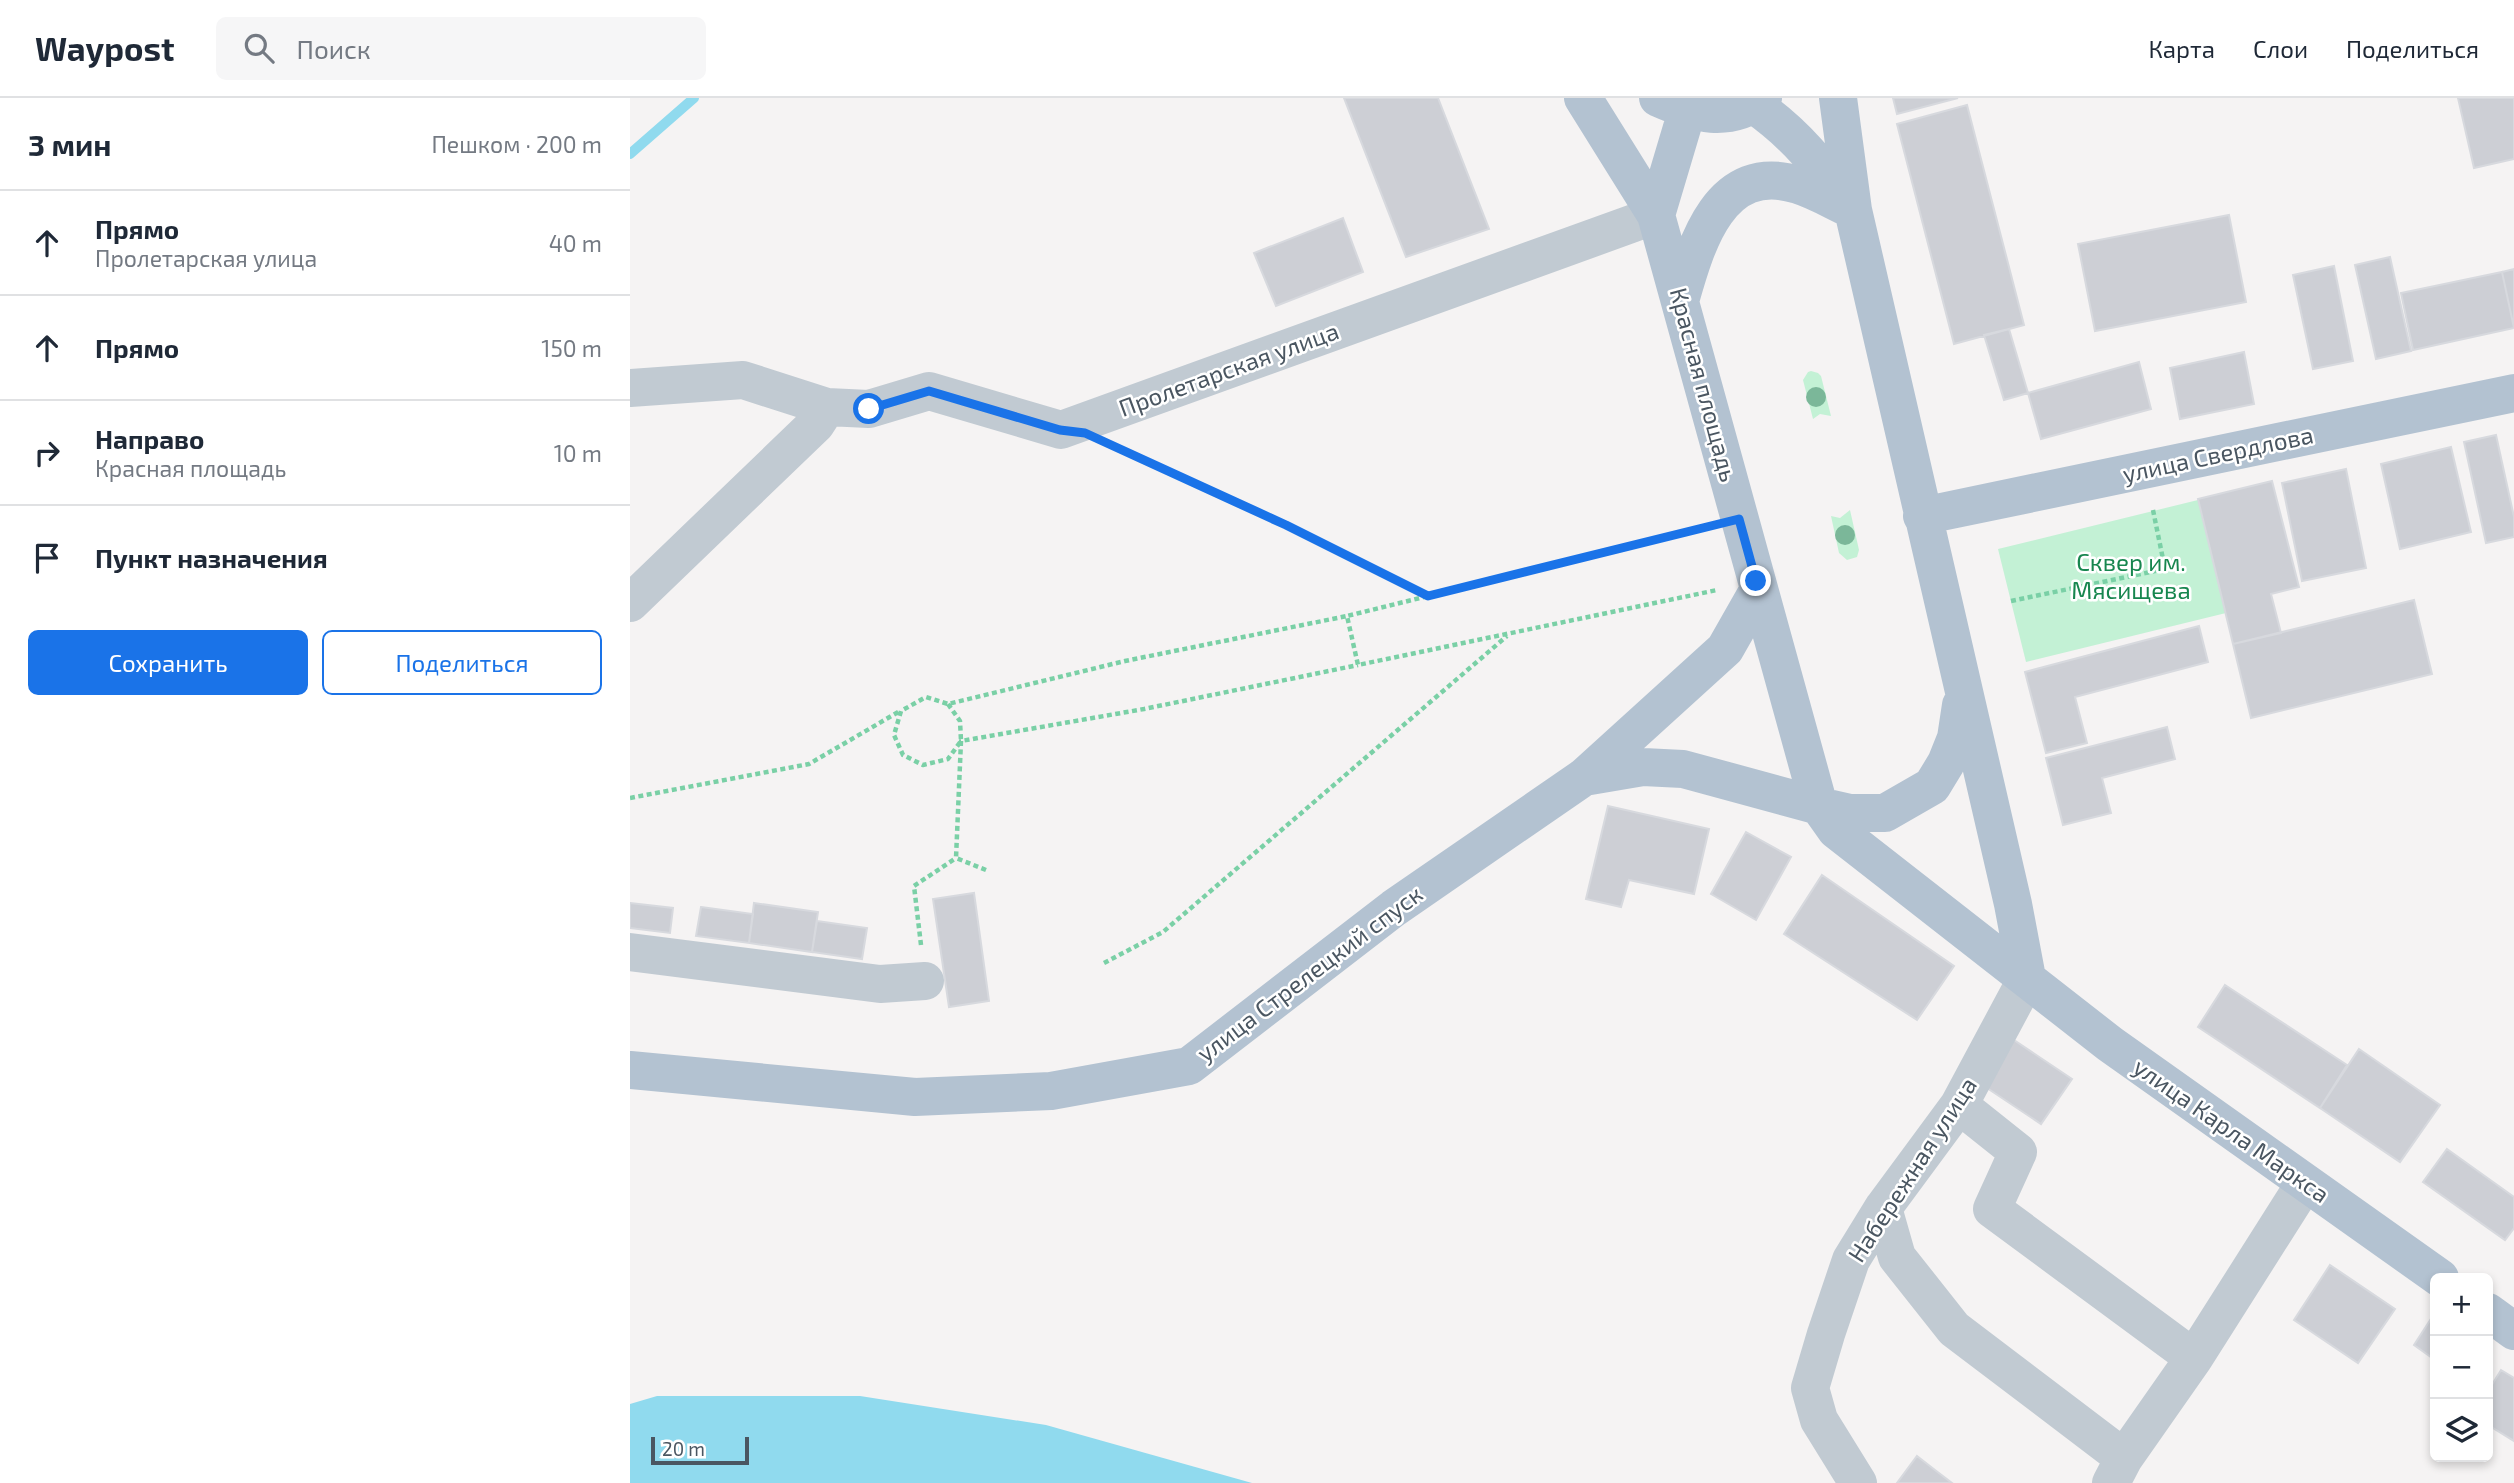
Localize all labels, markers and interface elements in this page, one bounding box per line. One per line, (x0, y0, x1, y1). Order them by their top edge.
search box (216, 17, 706, 80)
text: Waypost (35, 28, 174, 68)
icon: search (240, 29, 278, 67)
text: Поиск (296, 33, 371, 64)
text: Карта (2148, 34, 2215, 63)
text: Слои (2253, 34, 2308, 63)
text: Поделиться (2346, 34, 2479, 63)
text: 3 мин (28, 126, 112, 162)
text: Пешком · 200 m (431, 130, 602, 158)
text: Прямо (95, 213, 179, 244)
icon: ahead (28, 224, 66, 262)
text: 40 m (549, 229, 602, 257)
text: Пролетарская улица (95, 244, 317, 272)
street label: Красная площадь (1665, 284, 1744, 485)
street label: Пролетарская улица (1115, 315, 1343, 423)
icon: ahead (28, 329, 66, 367)
text: Прямо (95, 332, 179, 363)
text: 150 m (541, 334, 602, 362)
route start (853, 393, 884, 424)
street label: улица Свердлова (2120, 419, 2316, 489)
text: Направо (95, 423, 204, 454)
icon: right (28, 434, 66, 472)
text: 10 m (554, 439, 602, 467)
text: Красная площадь (95, 454, 286, 482)
icon: arrive (28, 539, 66, 577)
text: Пункт назначения (95, 542, 328, 573)
park label: Сквер им. Мясищева (2071, 547, 2191, 604)
route end (1740, 565, 1771, 596)
button: Сохранить (28, 630, 308, 695)
button: Поделиться (322, 630, 602, 695)
street label: улица Стрелецкий спуск (1191, 878, 1428, 1068)
street label: улица Карла Маркса (2128, 1051, 2335, 1209)
street label: Набережная улица (1841, 1071, 1983, 1268)
map controls (2430, 1273, 2493, 1462)
button: + (2430, 1273, 2493, 1336)
button: − (2430, 1336, 2493, 1399)
button: layers (2430, 1399, 2493, 1462)
scale bar (651, 1434, 749, 1466)
text: 20 m (662, 1437, 705, 1460)

